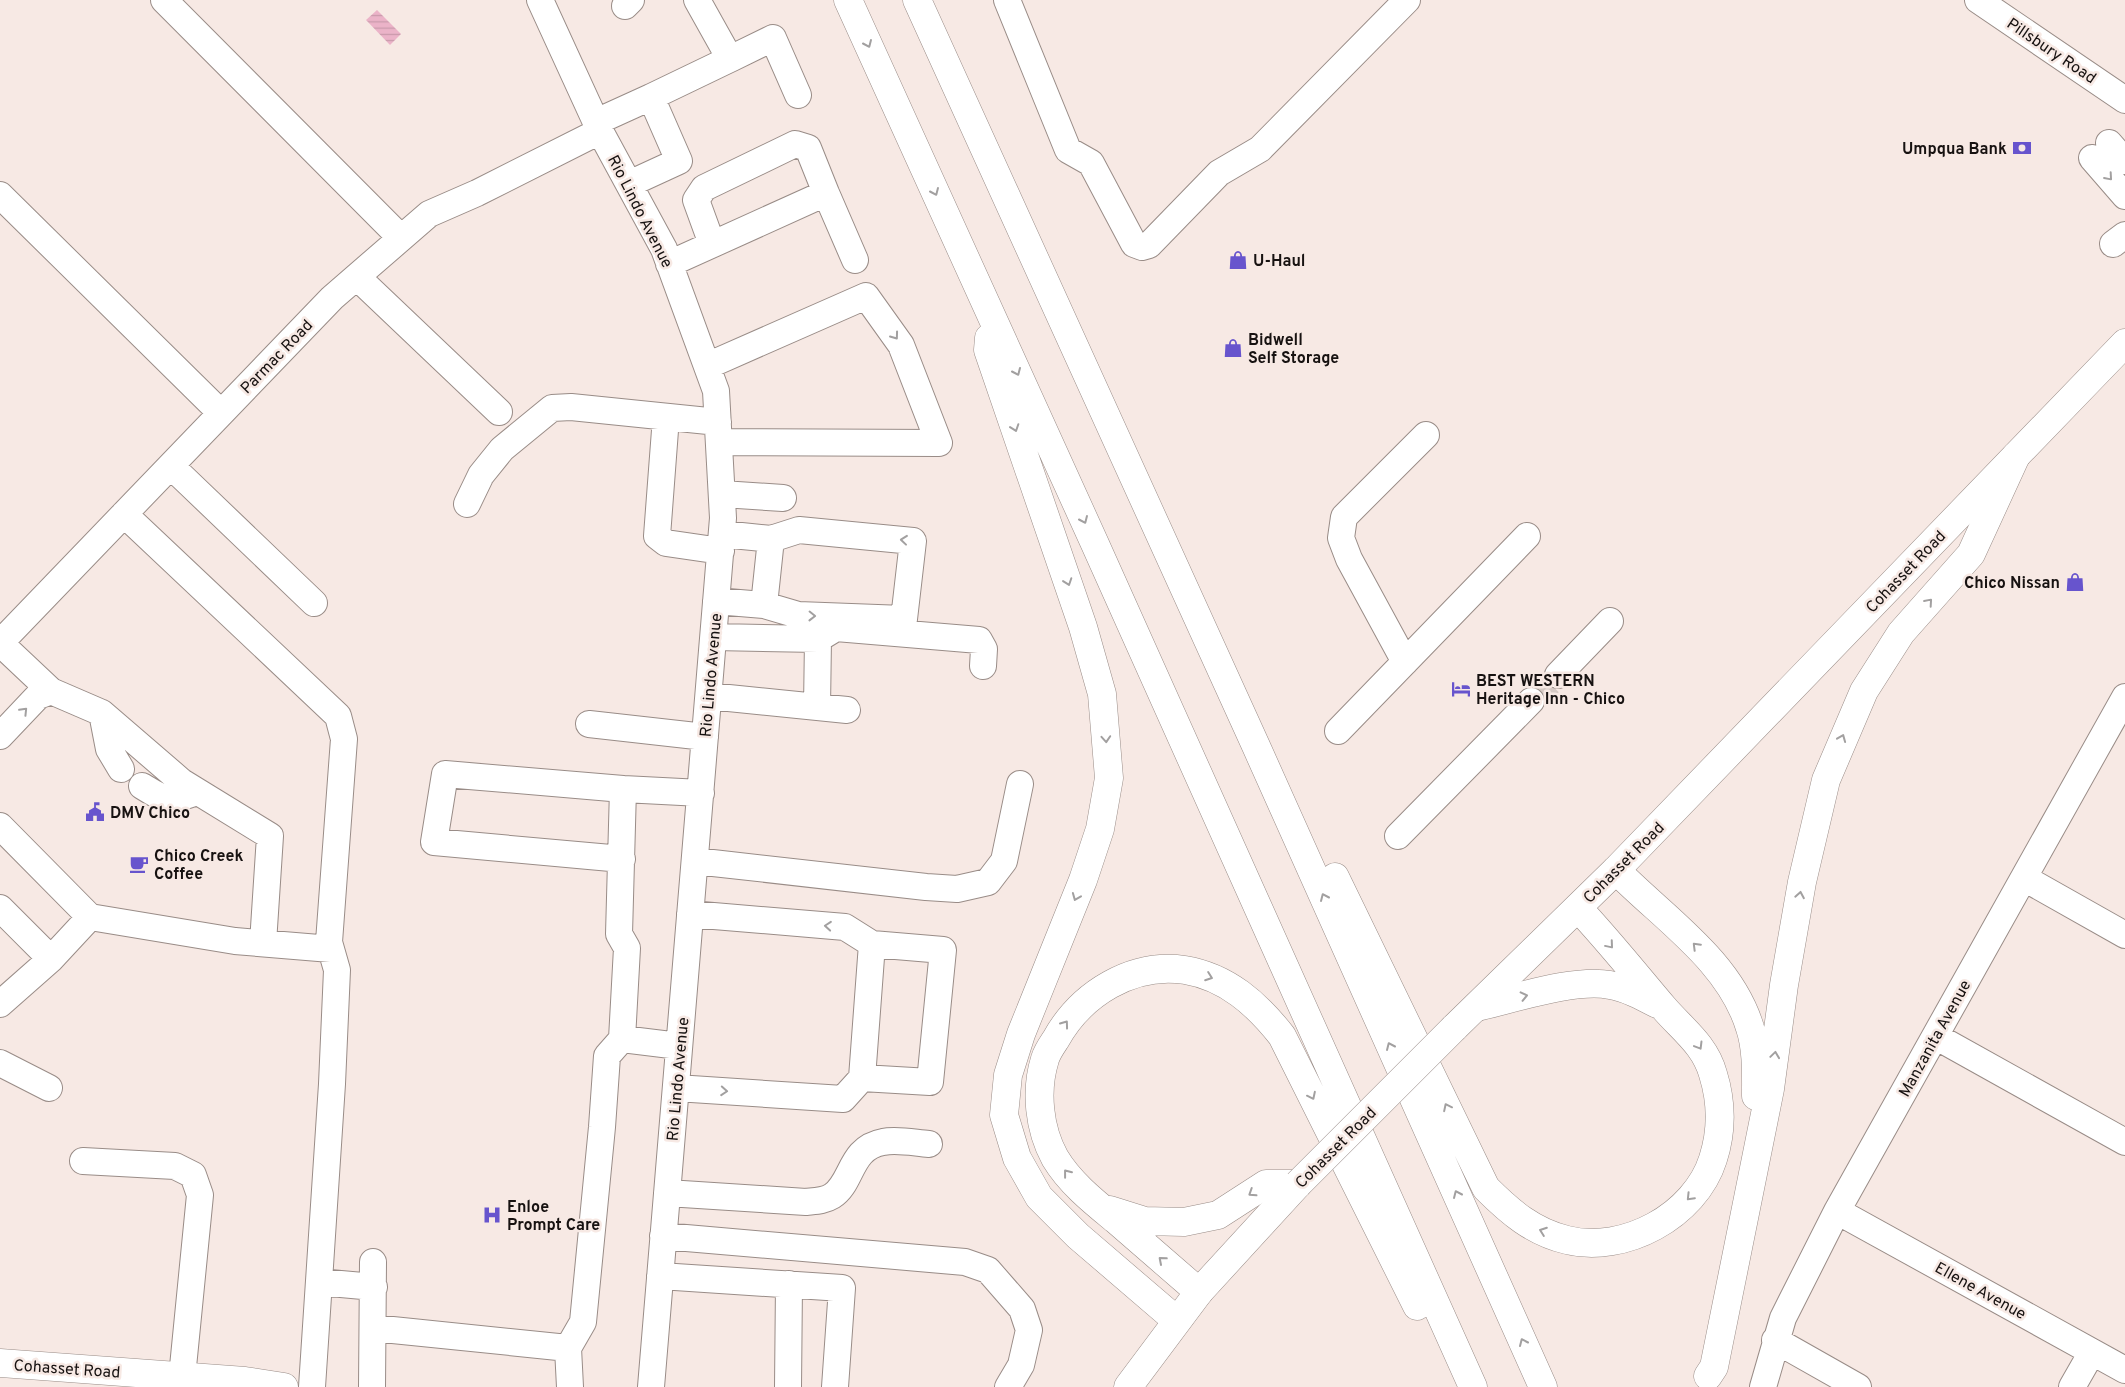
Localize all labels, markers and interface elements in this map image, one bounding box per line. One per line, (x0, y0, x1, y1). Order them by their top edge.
street label: Pillsbury Road (2002, 14, 2099, 89)
one-way arrow (862, 39, 872, 48)
bank icon: Umpqua Bank (2011, 137, 2033, 159)
place label: Umpqua Bank (1902, 140, 2007, 160)
street label: Rio Lindo Avenue (602, 152, 676, 272)
one-way arrow (2103, 171, 2112, 180)
one-way arrow (929, 187, 939, 196)
shop icon: U-Haul (1227, 249, 1249, 271)
place label: U-Haul (1253, 252, 1306, 272)
street label: Parmac Road (237, 316, 318, 399)
one-way arrow (889, 330, 898, 340)
place label: Bidwell Self Storage (1248, 331, 1339, 369)
shop icon: Bidwell Self Storage (1222, 337, 1244, 359)
one-way arrow (1010, 367, 1021, 376)
one-way arrow (1009, 424, 1019, 432)
one-way arrow (1078, 515, 1088, 524)
street label: Cohasset Road (1862, 527, 1951, 618)
one-way arrow (900, 535, 908, 546)
shop icon: Chico Nissan (2064, 571, 2086, 593)
place label: Chico Nissan (1964, 574, 2060, 594)
one-way arrow (1062, 577, 1072, 586)
one-way arrow (1923, 598, 1932, 607)
one-way arrow (808, 610, 816, 621)
street label: Rio Lindo Avenue (697, 612, 727, 738)
place label: BEST WESTERN Heritage Inn - Chico (1476, 672, 1625, 710)
hotel icon: BEST WESTERN Heritage Inn - Chico (1450, 678, 1472, 700)
one-way arrow (18, 707, 27, 716)
one-way arrow (1836, 734, 1846, 743)
one-way arrow (1100, 736, 1111, 744)
public building icon: DMV Chico (84, 801, 106, 823)
place label: DMV Chico (110, 804, 190, 824)
street label: Cohasset Road (1580, 819, 1669, 908)
place label: Chico Creek Coffee (154, 847, 243, 885)
cafe icon: Chico Creek Coffee (128, 853, 150, 875)
one-way arrow (1795, 890, 1805, 899)
one-way arrow (1072, 892, 1083, 901)
one-way arrow (1320, 893, 1331, 902)
one-way arrow (824, 921, 832, 932)
one-way arrow (1605, 939, 1614, 948)
one-way arrow (1693, 943, 1702, 952)
one-way arrow (1204, 971, 1212, 981)
street label: Manzanita Avenue (1895, 977, 1976, 1101)
one-way arrow (1520, 991, 1529, 1002)
street label: Rio Lindo Avenue (664, 1016, 694, 1142)
one-way arrow (1060, 1021, 1068, 1030)
one-way arrow (1693, 1041, 1703, 1050)
one-way arrow (1386, 1042, 1397, 1051)
one-way arrow (1769, 1051, 1780, 1059)
one-way arrow (721, 1085, 729, 1096)
one-way arrow (1306, 1090, 1316, 1099)
one-way arrow (1443, 1103, 1453, 1112)
street label: Cohasset Road (1292, 1104, 1381, 1193)
one-way arrow (1064, 1170, 1072, 1179)
one-way arrow (1248, 1187, 1257, 1196)
one-way arrow (1452, 1190, 1463, 1199)
one-way arrow (1687, 1191, 1696, 1200)
place label: Enloe Prompt Care (507, 1198, 600, 1236)
hospital icon: Enloe Prompt Care (481, 1204, 503, 1226)
one-way arrow (1540, 1227, 1548, 1237)
one-way arrow (1159, 1257, 1168, 1266)
street label: Ellene Avenue (1931, 1258, 2029, 1325)
one-way arrow (1518, 1338, 1529, 1347)
street label: Cohasset Road (13, 1356, 121, 1384)

